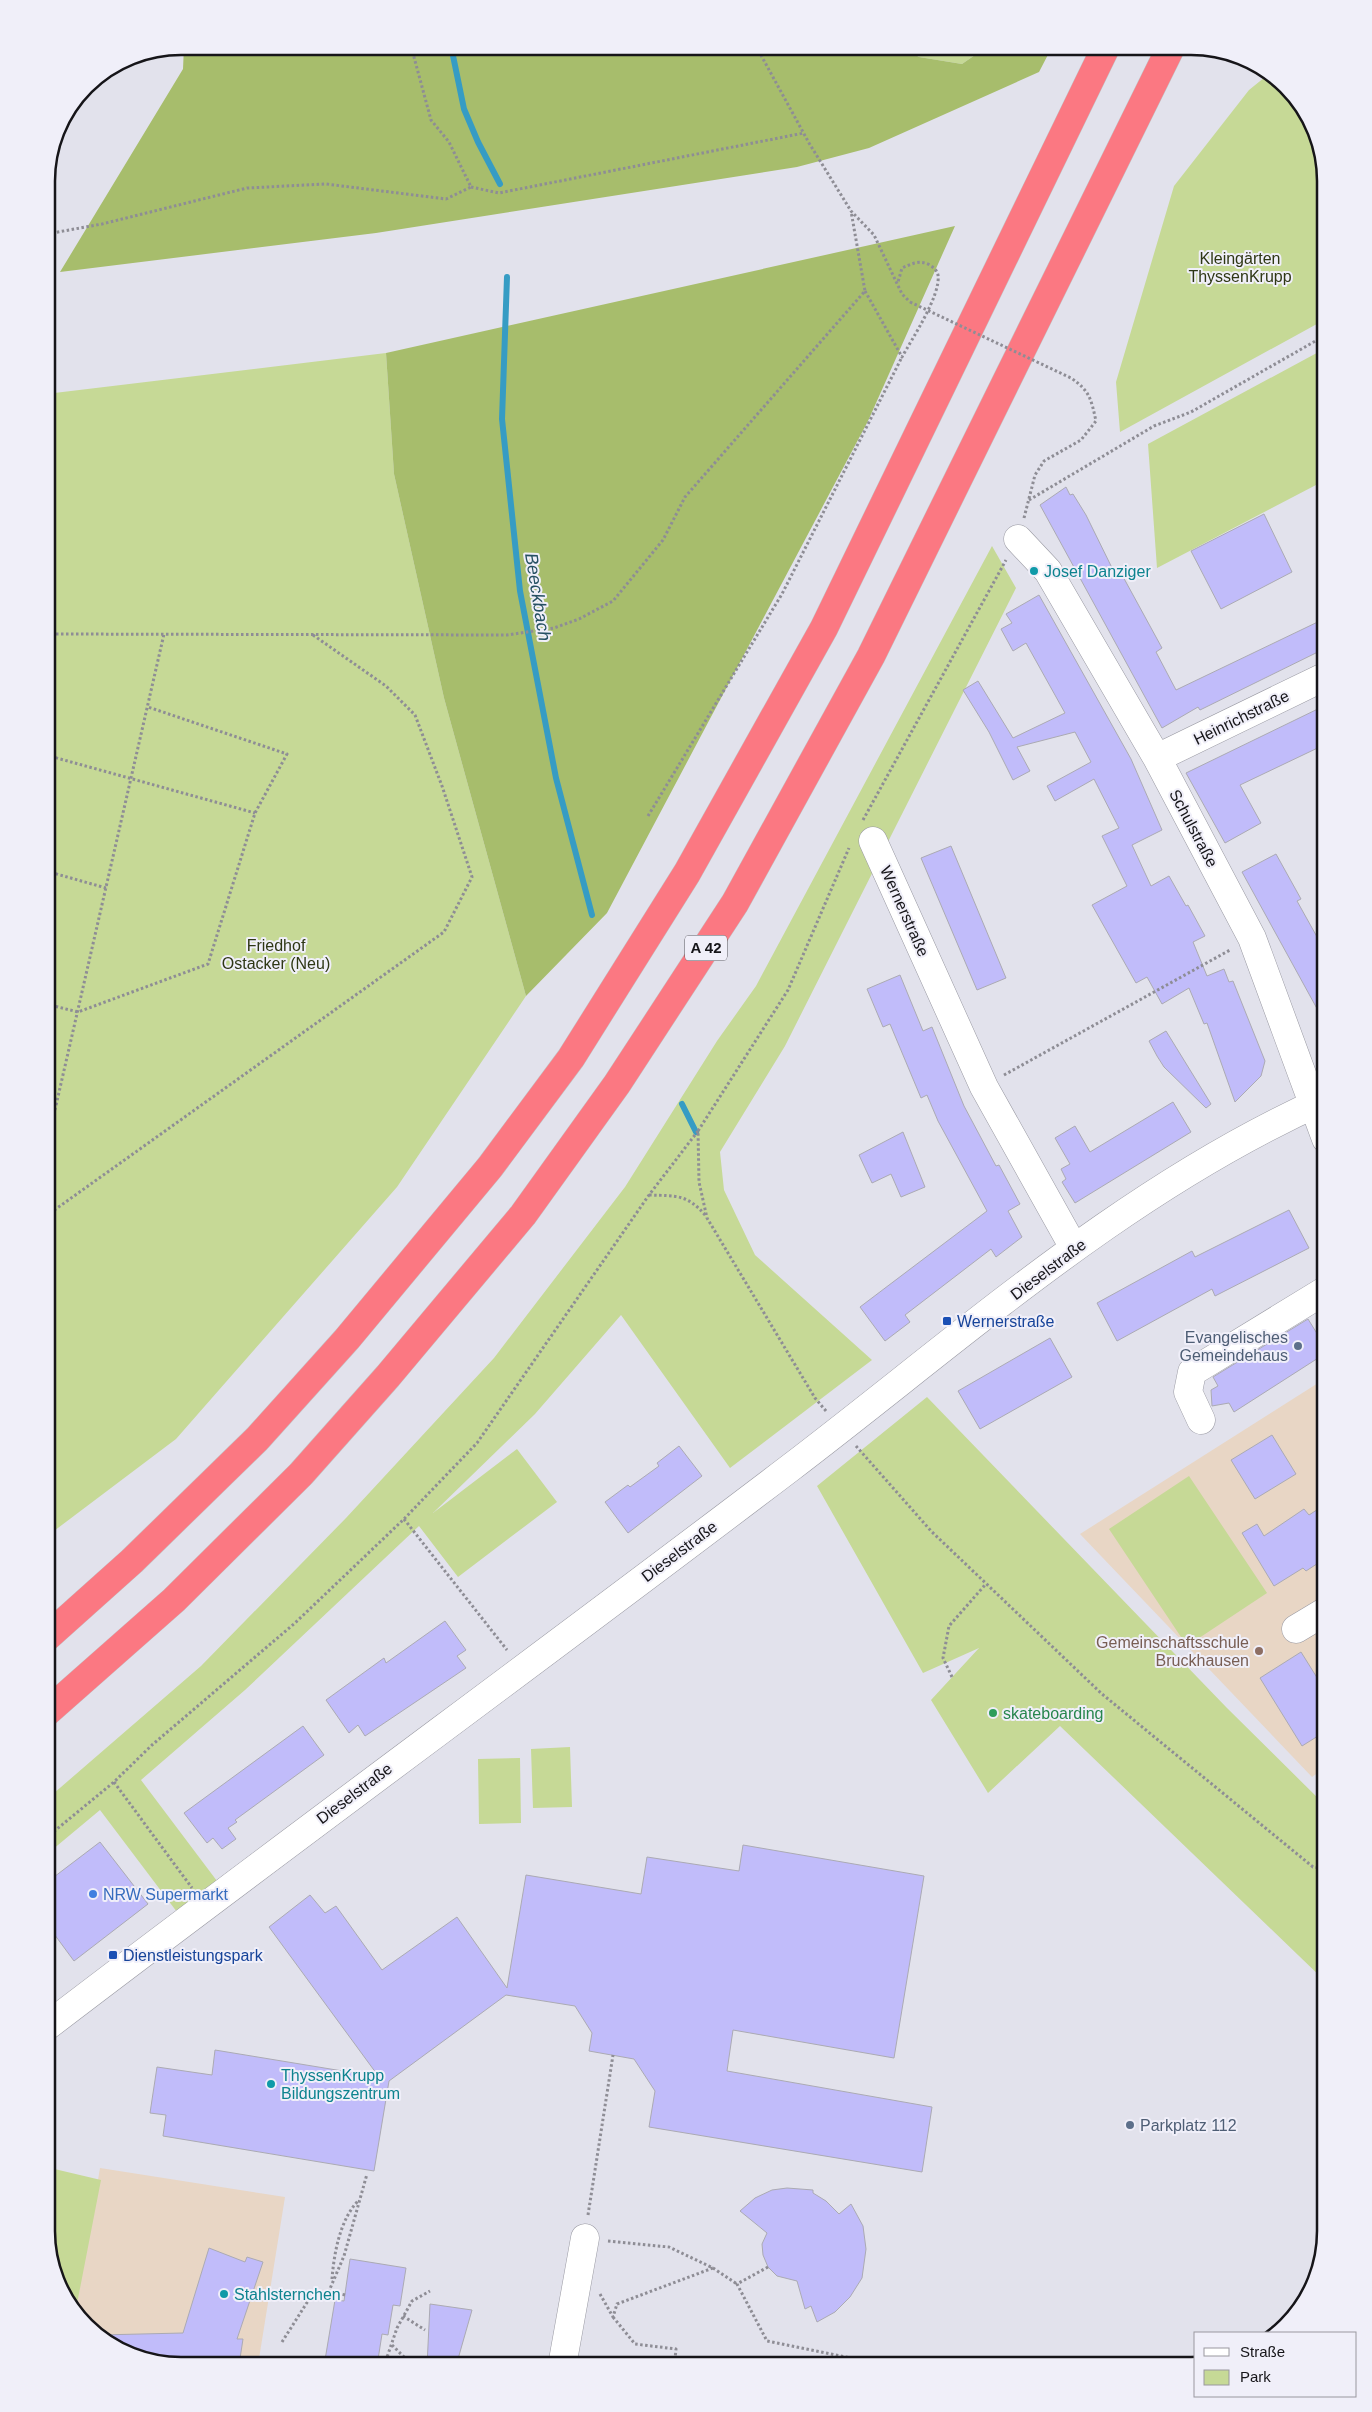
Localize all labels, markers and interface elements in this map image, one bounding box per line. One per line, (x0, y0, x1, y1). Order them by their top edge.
park label: Kleingärten ThyssenKrupp (1188, 250, 1292, 285)
water label: Beeckbach (521, 551, 555, 643)
place label: Josef Danziger (1044, 563, 1151, 580)
marker: Josef Danziger (1028, 565, 1040, 577)
street label: Heinrichstraße (1191, 687, 1292, 748)
street label: Schulstraße (1166, 787, 1221, 870)
street label: Wernerstraße (877, 863, 932, 959)
road number: A 42 (685, 936, 727, 960)
park label: Friedhof Ostacker (Neu) (222, 937, 330, 972)
street label: Dieselstraße (1007, 1236, 1089, 1303)
place label: Wernerstraße (957, 1313, 1055, 1330)
marker: Wernerstraße (941, 1315, 953, 1327)
place label: Evangelisches Gemeindehaus (1179, 1329, 1288, 1364)
marker: Evangelisches Gemeindehaus (1292, 1340, 1304, 1352)
street label: Dieselstraße (638, 1518, 720, 1585)
place label: Gemeinschaftsschule Bruckhausen (1096, 1634, 1249, 1669)
marker: Gemeinschaftsschule Bruckhausen (1253, 1645, 1265, 1657)
place label: skateboarding (1003, 1705, 1104, 1722)
marker: skateboarding (987, 1707, 999, 1719)
street label: Dieselstraße (313, 1760, 395, 1827)
place label: NRW Supermarkt (103, 1886, 229, 1903)
marker: NRW Supermarkt (87, 1888, 99, 1900)
place label: Dienstleistungspark (123, 1947, 264, 1964)
marker: Dienstleistungspark (107, 1949, 119, 1961)
place label: ThyssenKrupp Bildungszentrum (281, 2067, 400, 2102)
marker: ThyssenKrupp Bildungszentrum (265, 2078, 277, 2090)
place label: Parkplatz 112 (1140, 2117, 1237, 2134)
marker: Parkplatz 112 (1124, 2119, 1136, 2131)
place label: Stahlsternchen (234, 2286, 341, 2303)
marker: Stahlsternchen (218, 2288, 230, 2300)
legend (1194, 2332, 1357, 2397)
text: Straße (1240, 2343, 1285, 2360)
text: Park (1240, 2368, 1271, 2385)

